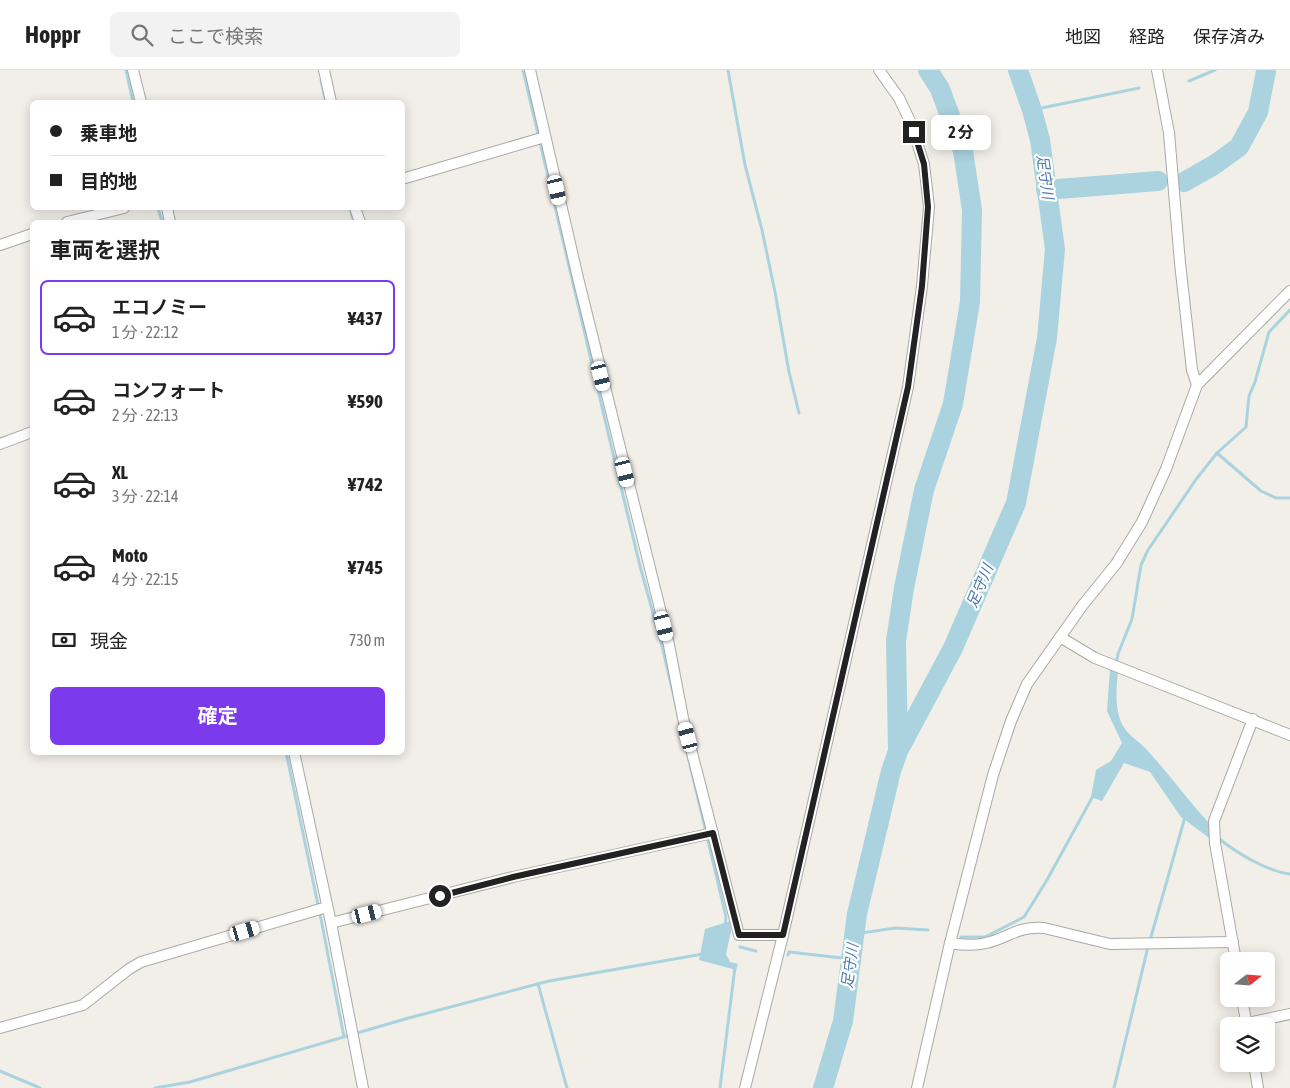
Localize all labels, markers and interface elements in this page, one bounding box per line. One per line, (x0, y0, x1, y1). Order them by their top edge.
search box (110, 12, 460, 57)
text: Hoppr (25, 21, 80, 48)
icon: search (128, 21, 156, 49)
text: ここで検索 (168, 25, 263, 47)
text: 地図 (1065, 26, 1101, 47)
text: 経路 (1129, 26, 1165, 47)
text: 保存済み (1193, 26, 1265, 47)
callout: 2 分 (932, 114, 992, 150)
route end (903, 121, 925, 143)
text: 乗車地 (80, 122, 137, 144)
text: 2 分 (948, 123, 974, 141)
water label: 足守川 (1034, 153, 1057, 202)
text: 目的地 (80, 170, 137, 192)
car (546, 174, 567, 206)
text: 車両を選択 (50, 237, 160, 263)
icon: car (52, 295, 97, 340)
text: エコノミー (112, 296, 207, 318)
text: ¥437 (348, 307, 383, 329)
text: 1 分 · 22:12 (112, 323, 178, 341)
car (590, 360, 611, 392)
icon: car (52, 378, 97, 423)
text: コンフォート (112, 379, 225, 401)
text: ¥590 (348, 390, 383, 412)
text: 2 分 · 22:13 (112, 406, 178, 424)
car (614, 456, 635, 488)
icon: car (52, 461, 97, 506)
text: XL (112, 461, 128, 483)
text: ¥742 (348, 473, 383, 495)
text: 3 分 · 22:14 (112, 487, 178, 505)
icon: car (52, 544, 97, 589)
text: Moto (112, 544, 148, 566)
text: ¥745 (348, 556, 383, 578)
water label: 足守川 (963, 560, 997, 610)
text: 4 分 · 22:15 (112, 570, 178, 588)
car (653, 610, 674, 642)
icon: cash (50, 626, 78, 654)
text: 現金 (90, 630, 128, 652)
text: 730 m (349, 631, 385, 649)
button: 確定 (50, 687, 385, 745)
car (676, 721, 699, 753)
route start (429, 885, 451, 907)
car (350, 903, 383, 925)
car (228, 920, 261, 942)
water label: 足守川 (838, 940, 861, 989)
north arrow (1220, 952, 1275, 1008)
map controls (1220, 952, 1275, 1072)
button: layers (1220, 1017, 1275, 1072)

